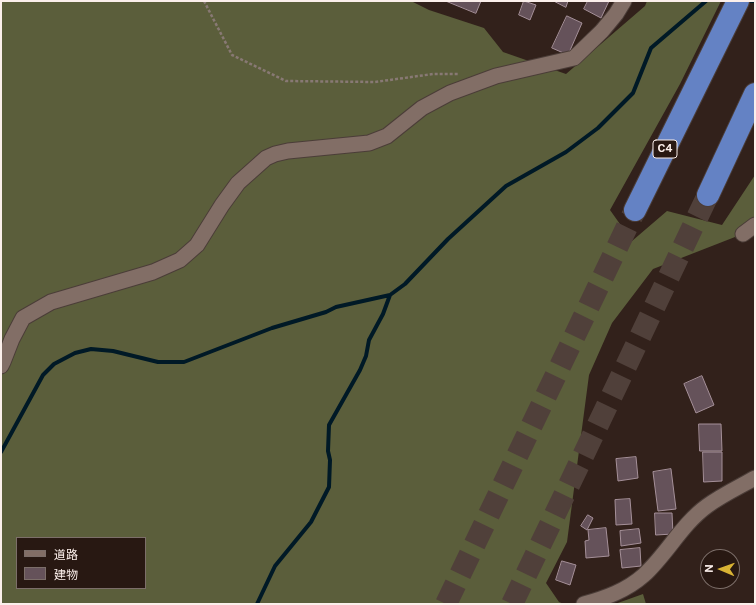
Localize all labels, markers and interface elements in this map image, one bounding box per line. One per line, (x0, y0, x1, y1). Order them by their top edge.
road number: C4 (653, 140, 677, 158)
legend (16, 537, 146, 589)
text: 道路 (54, 548, 78, 562)
north arrow (700, 549, 740, 589)
text: N (703, 564, 715, 573)
text: 建物 (54, 568, 78, 582)

